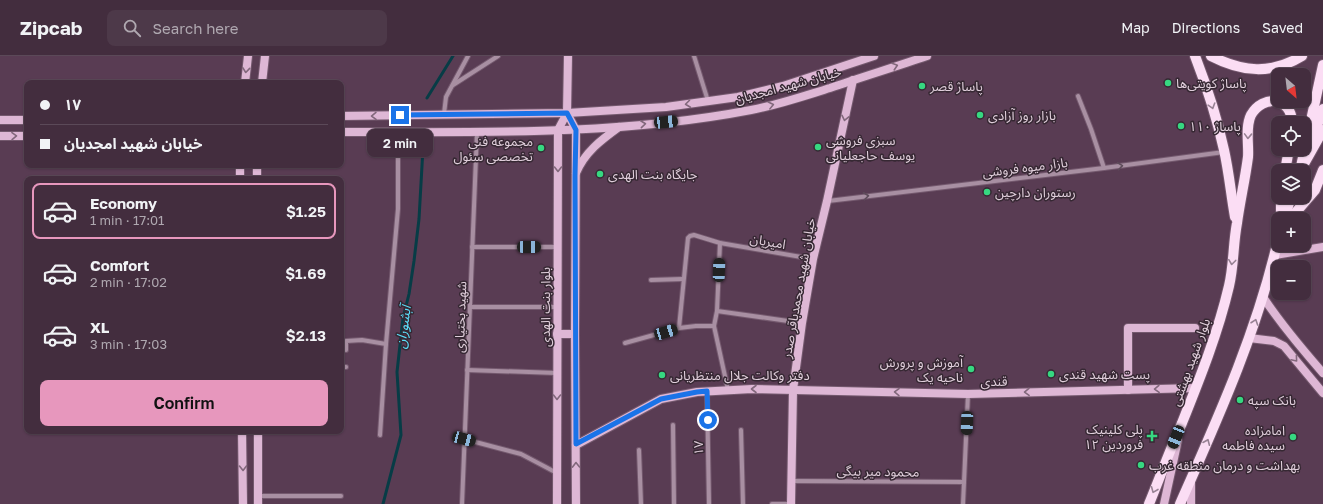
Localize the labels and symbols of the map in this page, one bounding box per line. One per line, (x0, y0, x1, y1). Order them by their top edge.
street label: خیابان شهید امجدیان (733, 63, 843, 108)
one-way arrow (892, 63, 899, 71)
one-way arrow (242, 66, 251, 73)
north arrow (1271, 68, 1311, 108)
place label: پاساژ کویتی‌ها (1176, 75, 1247, 93)
place label: پاساژ قصر (929, 78, 983, 96)
marker: پاساژ کویتی‌ها (1163, 78, 1173, 88)
marker: پاساژ قصر (917, 81, 927, 91)
one-way arrow (685, 99, 691, 108)
one-way arrow (768, 101, 775, 110)
one-way arrow (1207, 102, 1216, 109)
route end (391, 106, 409, 124)
place label: بازار روز آزادی (988, 107, 1056, 124)
marker: بازار روز آزادی (975, 110, 985, 120)
one-way arrow (371, 112, 377, 120)
car (653, 115, 679, 129)
one-way arrow (841, 115, 849, 121)
place label: پاساژ ۱۱۰ (1189, 118, 1241, 136)
one-way arrow (640, 120, 646, 129)
marker: پاساژ ۱۱۰ (1176, 121, 1186, 131)
callout: 2 min (367, 129, 433, 157)
one-way arrow (11, 132, 17, 140)
place label: سبزی فروشی یوسف حاجعلیانی (826, 132, 915, 164)
place label: مجموعه فنی تخصصی سئول (454, 133, 533, 165)
one-way arrow (1244, 133, 1253, 139)
marker: سبزی فروشی یوسف حاجعلیانی (813, 142, 823, 152)
marker: مجموعه فنی تخصصی سئول (536, 143, 546, 153)
street label: بازار میوه فروشی (981, 154, 1069, 181)
one-way arrow (1117, 161, 1123, 170)
one-way arrow (554, 166, 562, 172)
place label: جایگاه بنت الهدی (608, 166, 698, 183)
marker: جایگاه بنت الهدی (595, 169, 605, 179)
place label: رستوران دارچین (995, 184, 1076, 202)
marker: رستوران دارچین (982, 187, 992, 197)
one-way arrow (863, 192, 869, 201)
street label: خیابان شهید محمدباقر صدر (778, 216, 819, 360)
street label: امیریان (749, 230, 787, 253)
car (517, 241, 541, 253)
car (713, 258, 725, 282)
one-way arrow (1228, 259, 1237, 265)
street label: بلوار بنت الهدی (537, 267, 554, 347)
street label: شهید بختیاری (451, 281, 470, 353)
water label: آبشوران (391, 301, 415, 350)
street label: بلوار شهید بهشتی (1167, 316, 1214, 408)
one-way arrow (1250, 318, 1258, 325)
car (653, 323, 679, 341)
place label: آموزش و پرورش ناحیه یک (880, 354, 964, 385)
one-way arrow (1290, 355, 1297, 362)
marker: آموزش و پرورش ناحیه یک (966, 364, 976, 374)
place label: پست شهید قندی (1059, 366, 1150, 384)
place label: دفتر وکالت جلال منتظریانی (670, 367, 810, 384)
marker: پست شهید قندی (1046, 369, 1056, 379)
marker: دفتر وکالت جلال منتظریانی (657, 370, 667, 380)
street label: قندی (980, 373, 1008, 390)
one-way arrow (751, 385, 757, 393)
one-way arrow (1154, 385, 1160, 394)
one-way arrow (894, 388, 900, 396)
one-way arrow (1024, 388, 1030, 397)
place label: بانک سپه (1248, 392, 1296, 410)
one-way arrow (553, 394, 561, 400)
marker: بانک سپه (1235, 395, 1245, 405)
route start (699, 411, 717, 429)
car (961, 411, 973, 435)
place label: پلی کلینیک ۱۲ فروردین (1084, 421, 1143, 453)
place label: امامزاده سیده فاطمه (1222, 422, 1285, 453)
car (1166, 424, 1186, 450)
car (451, 430, 477, 448)
marker: پلی کلینیک ۱۲ فروردین (1146, 430, 1158, 442)
marker: امامزاده سیده فاطمه (1288, 432, 1298, 442)
one-way arrow (1202, 439, 1210, 447)
street label: ۱۷ (690, 440, 706, 456)
place label: بهداشت و درمان منطقه غرب (1149, 457, 1300, 474)
marker: بهداشت و درمان منطقه غرب (1136, 460, 1146, 470)
one-way arrow (572, 462, 580, 468)
street label: محمود میر بیگی (836, 462, 920, 481)
one-way arrow (239, 465, 247, 471)
one-way arrow (1151, 487, 1159, 494)

